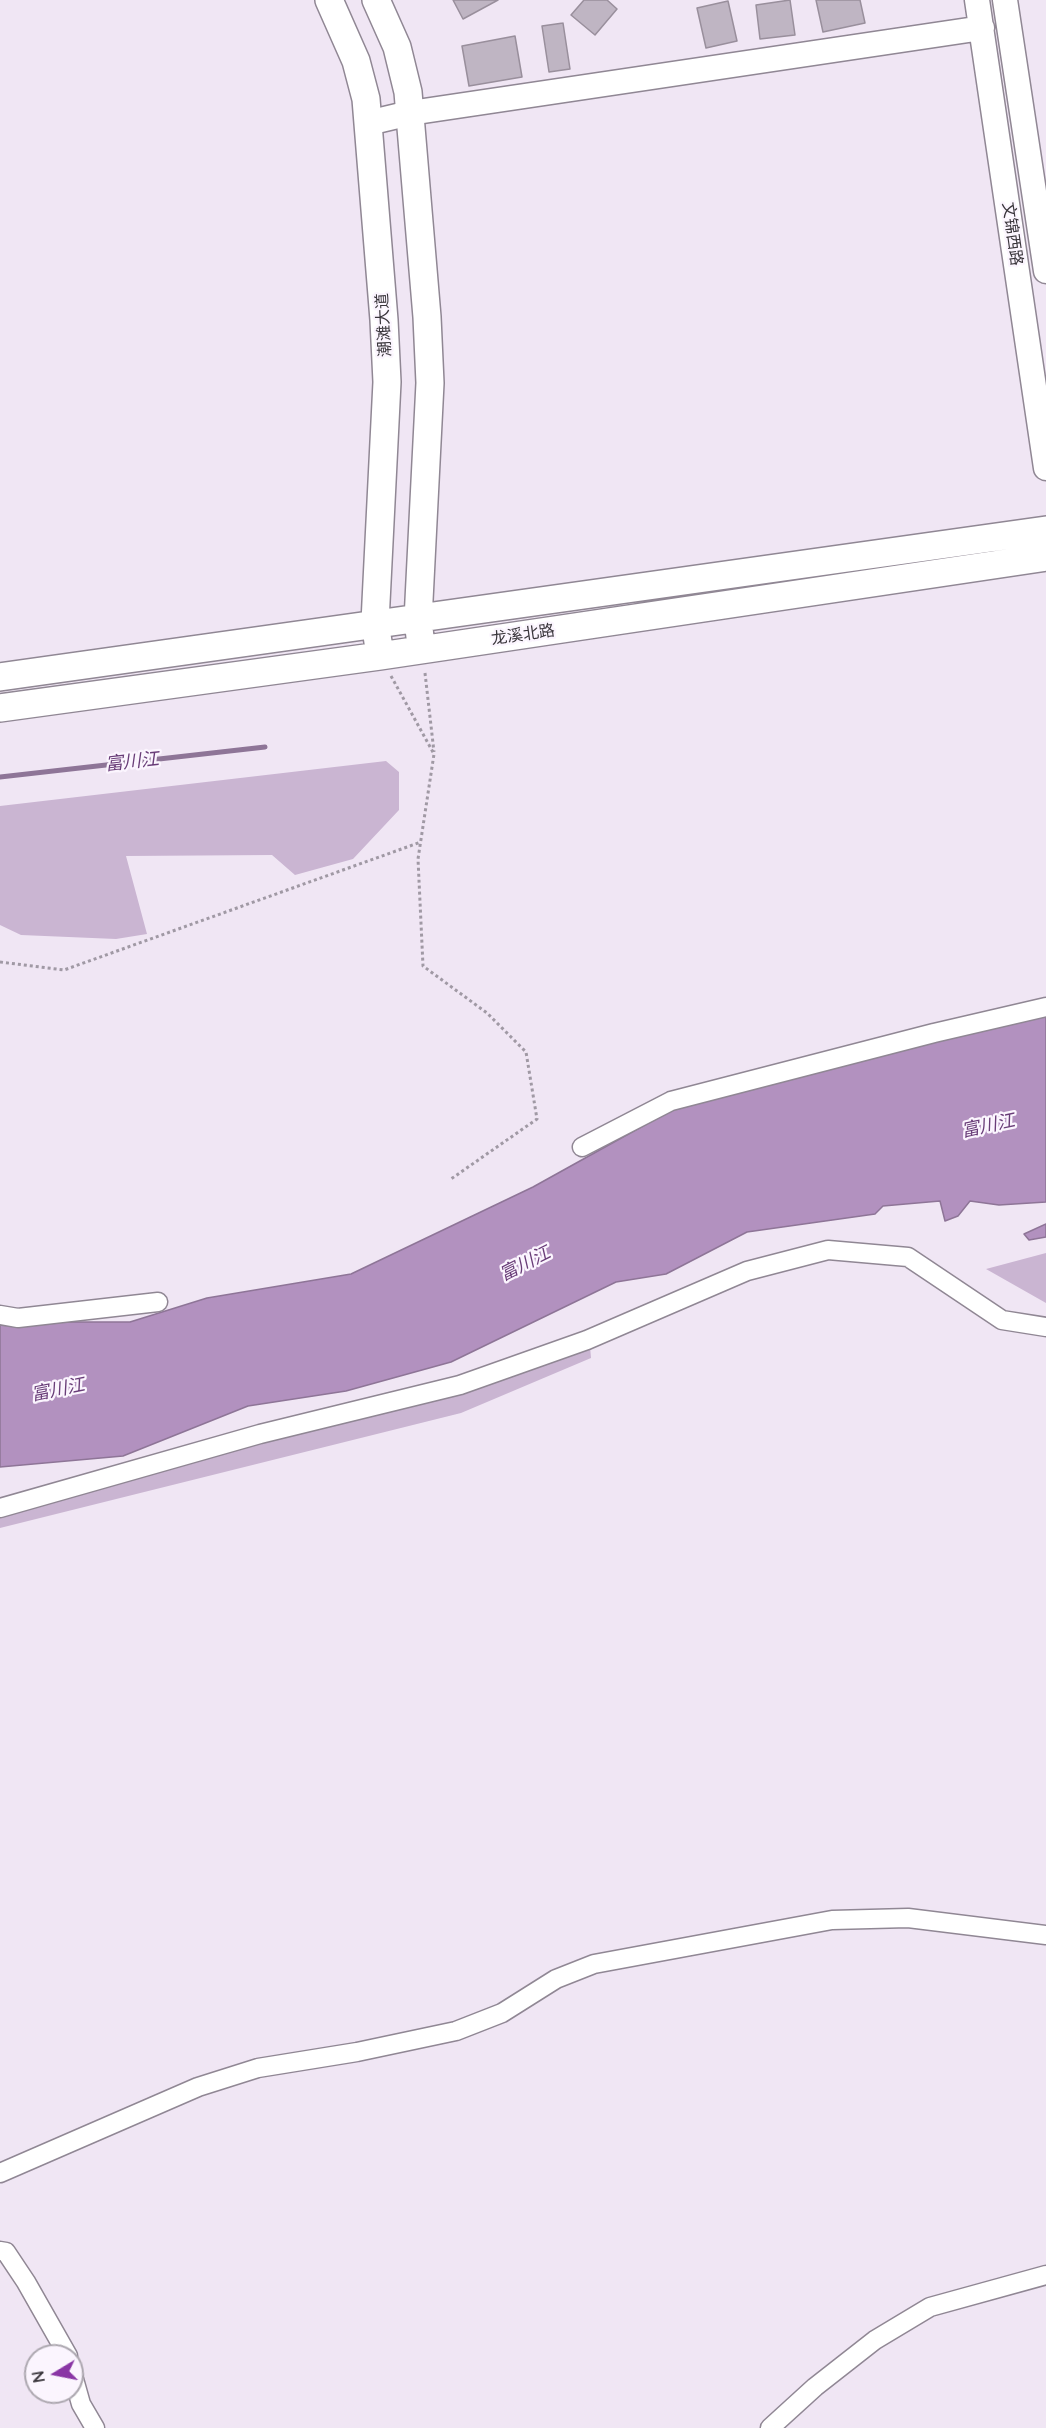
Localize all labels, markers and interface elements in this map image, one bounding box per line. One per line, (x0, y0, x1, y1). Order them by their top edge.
street label: 文锦西路 (998, 201, 1026, 267)
street label: 潮滩大道 (373, 293, 395, 357)
street label: 龙溪北路 (490, 621, 556, 649)
water label: 富川江 (104, 748, 160, 776)
water label: 富川江 (959, 1110, 1017, 1142)
water label: 富川江 (496, 1242, 554, 1286)
water label: 富川江 (29, 1374, 87, 1406)
north arrow (24, 2344, 84, 2404)
text: N (27, 2369, 49, 2384)

